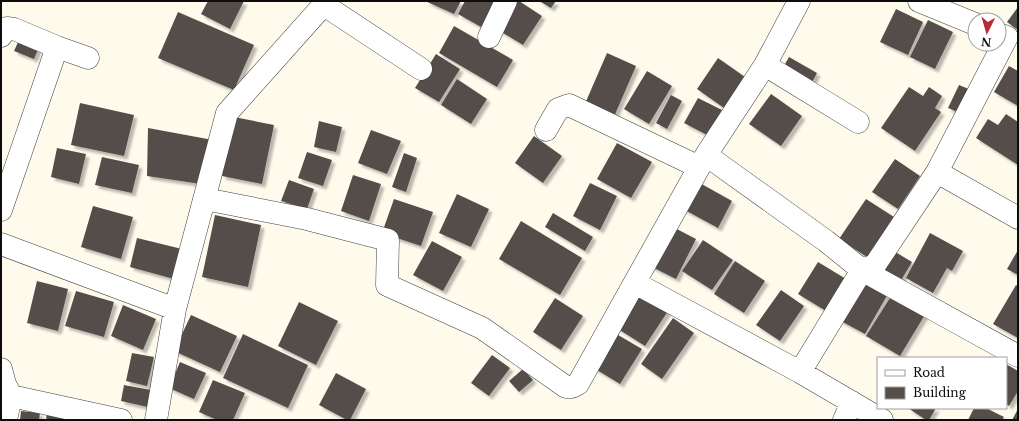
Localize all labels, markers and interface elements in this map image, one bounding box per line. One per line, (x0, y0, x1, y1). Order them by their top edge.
north arrow (967, 12, 1007, 52)
text: N (980, 34, 992, 49)
legend (877, 357, 1007, 409)
text: Road (913, 365, 945, 380)
text: Building (913, 385, 967, 400)

